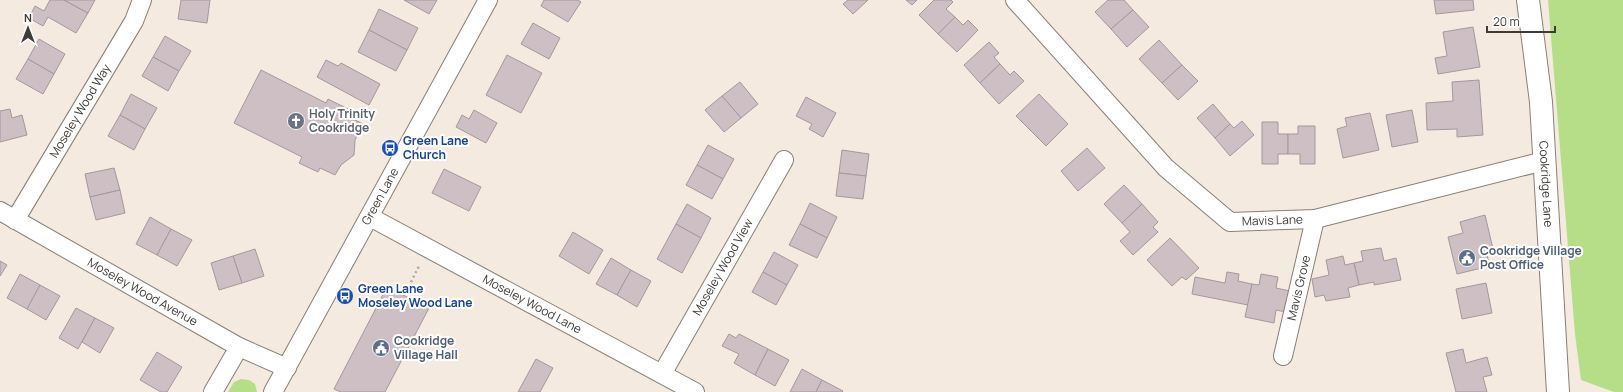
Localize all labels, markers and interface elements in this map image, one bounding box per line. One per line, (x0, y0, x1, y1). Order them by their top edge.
north arrow (8, 8, 48, 48)
scale bar (1487, 8, 1555, 34)
text: N (24, 10, 32, 25)
text: 20 m (1493, 13, 1520, 30)
street label: Moseley Wood Way (45, 60, 115, 161)
place label: Holy Trinity Cookridge (309, 105, 375, 136)
church icon: Holy Trinity Cookridge (286, 111, 306, 131)
place label: Green Lane Church (403, 132, 469, 163)
bus stop icon: Green Lane Church (380, 138, 400, 158)
street label: Cookridge Lane (1535, 140, 1557, 228)
street label: Green Lane (357, 165, 402, 228)
street label: Mavis Lane (1242, 210, 1303, 230)
street label: Moseley Wood View (688, 215, 757, 318)
place label: Cookridge Village Post Office (1480, 242, 1582, 273)
public building icon: Cookridge Village Post Office (1457, 248, 1477, 268)
street label: Mavis Grove (1283, 253, 1314, 322)
street label: Moseley Wood Avenue (85, 254, 201, 330)
street label: Moseley Wood Lane (480, 270, 585, 337)
place label: Green Lane Moseley Wood Lane (358, 280, 472, 311)
bus stop icon: Green Lane Moseley Wood Lane (335, 286, 355, 306)
place label: Cookridge Village Hall (394, 332, 458, 363)
public building icon: Cookridge Village Hall (371, 338, 391, 358)

